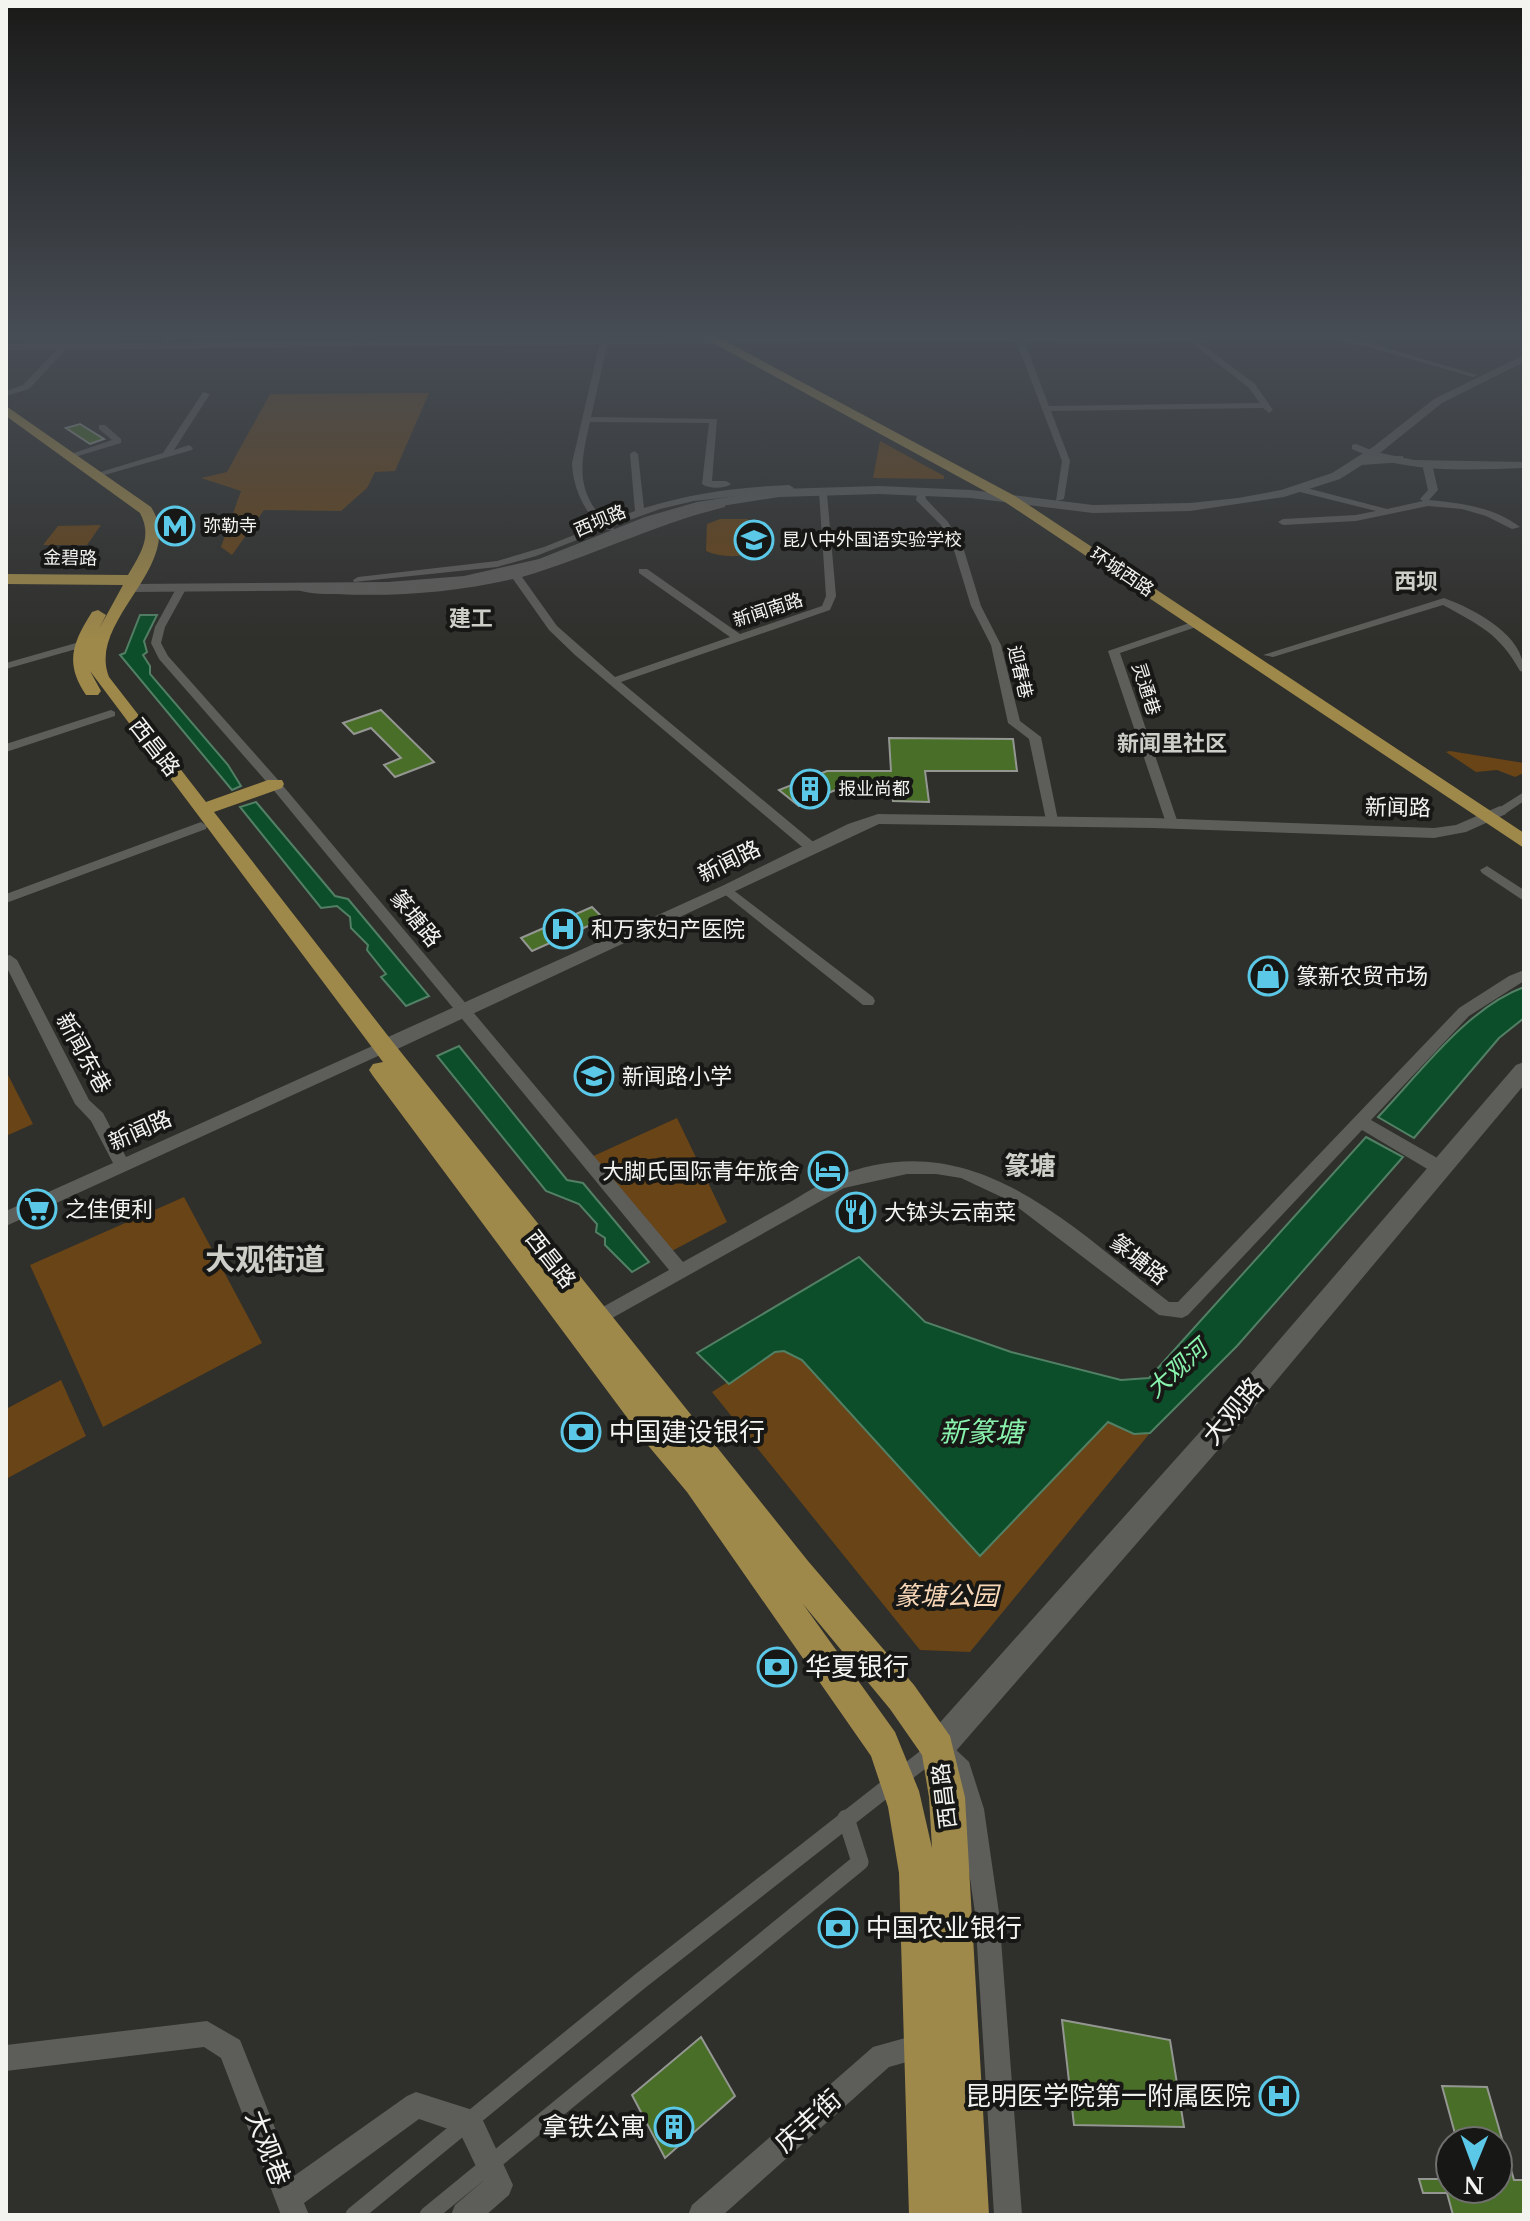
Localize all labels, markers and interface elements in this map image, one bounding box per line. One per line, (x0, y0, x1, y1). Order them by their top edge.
street label: 西坝路 (571, 500, 629, 542)
metro station icon: 弥勒寺 (154, 505, 196, 547)
place label: 弥勒寺 (203, 515, 257, 537)
school or university icon: 昆八中外国语实验学校 (733, 519, 775, 561)
place label: 昆八中外国语实验学校 (782, 529, 962, 551)
street label: 环城西路 (1086, 543, 1158, 601)
street label: 金碧路 (43, 547, 97, 569)
district label: 西坝 (1394, 568, 1438, 595)
street label: 新闻南路 (730, 588, 806, 632)
district label: 建工 (449, 605, 493, 632)
street label: 迎春巷 (1003, 643, 1037, 701)
street label: 灵通巷 (1127, 660, 1165, 718)
street label: 西昌路 (124, 713, 186, 782)
district label: 新闻里社区 (1117, 730, 1227, 757)
building icon: 报业尚都 (789, 768, 831, 810)
place label: 报业尚都 (838, 778, 910, 800)
street label: 新闻路 (1365, 793, 1431, 822)
street label: 新闻路 (694, 835, 765, 888)
street label: 篆塘路 (384, 884, 447, 952)
hospital icon: 和万家妇产医院 (542, 908, 584, 950)
place label: 和万家妇产医院 (591, 916, 745, 943)
shop icon: 篆新农贸市场 (1247, 955, 1289, 997)
place label: 篆新农贸市场 (1296, 963, 1428, 990)
street label: 新闻东巷 (50, 1008, 117, 1098)
school or university icon: 新闻路小学 (573, 1055, 615, 1097)
place label: 新闻路小学 (622, 1063, 732, 1090)
street label: 新闻路 (105, 1105, 176, 1156)
hotel icon: 大脚氏国际青年旅舍 (807, 1150, 849, 1192)
district label: 篆塘 (1004, 1150, 1056, 1182)
place label: 大脚氏国际青年旅舍 (602, 1158, 800, 1185)
supermarket icon: 之佳便利 (16, 1188, 58, 1230)
restaurant icon: 大钵头云南菜 (835, 1191, 877, 1233)
place label: 之佳便利 (65, 1196, 153, 1223)
place label: 大钵头云南菜 (884, 1199, 1016, 1226)
street label: 西昌路 (520, 1225, 582, 1294)
street label: 篆塘路 (1104, 1228, 1173, 1290)
district label: 大观街道 (205, 1241, 325, 1278)
water label: 大观河 (1140, 1331, 1216, 1403)
street label: 大观路 (1196, 1371, 1270, 1451)
bank icon: 中国建设银行 (560, 1411, 602, 1453)
water label: 新篆塘 (939, 1415, 1027, 1450)
place label: 中国建设银行 (609, 1416, 765, 1448)
park label: 篆塘公园 (894, 1580, 1002, 1612)
bank icon: 华夏银行 (756, 1646, 798, 1688)
place label: 华夏银行 (805, 1651, 909, 1683)
street label: 西昌路 (927, 1762, 962, 1830)
bank icon: 中国农业银行 (817, 1907, 859, 1949)
place label: 中国农业银行 (866, 1912, 1022, 1944)
hospital icon: 昆明医学院第一附属医院 (1258, 2075, 1300, 2117)
place label: 昆明医学院第一附属医院 (965, 2080, 1251, 2112)
street label: 庆丰街 (768, 2083, 848, 2159)
street label: 大观巷 (239, 2106, 297, 2190)
building icon: 拿铁公寓 (653, 2106, 695, 2148)
place label: 拿铁公寓 (542, 2111, 646, 2143)
north arrow (1434, 2125, 1514, 2205)
text: N (1463, 2171, 1484, 2198)

